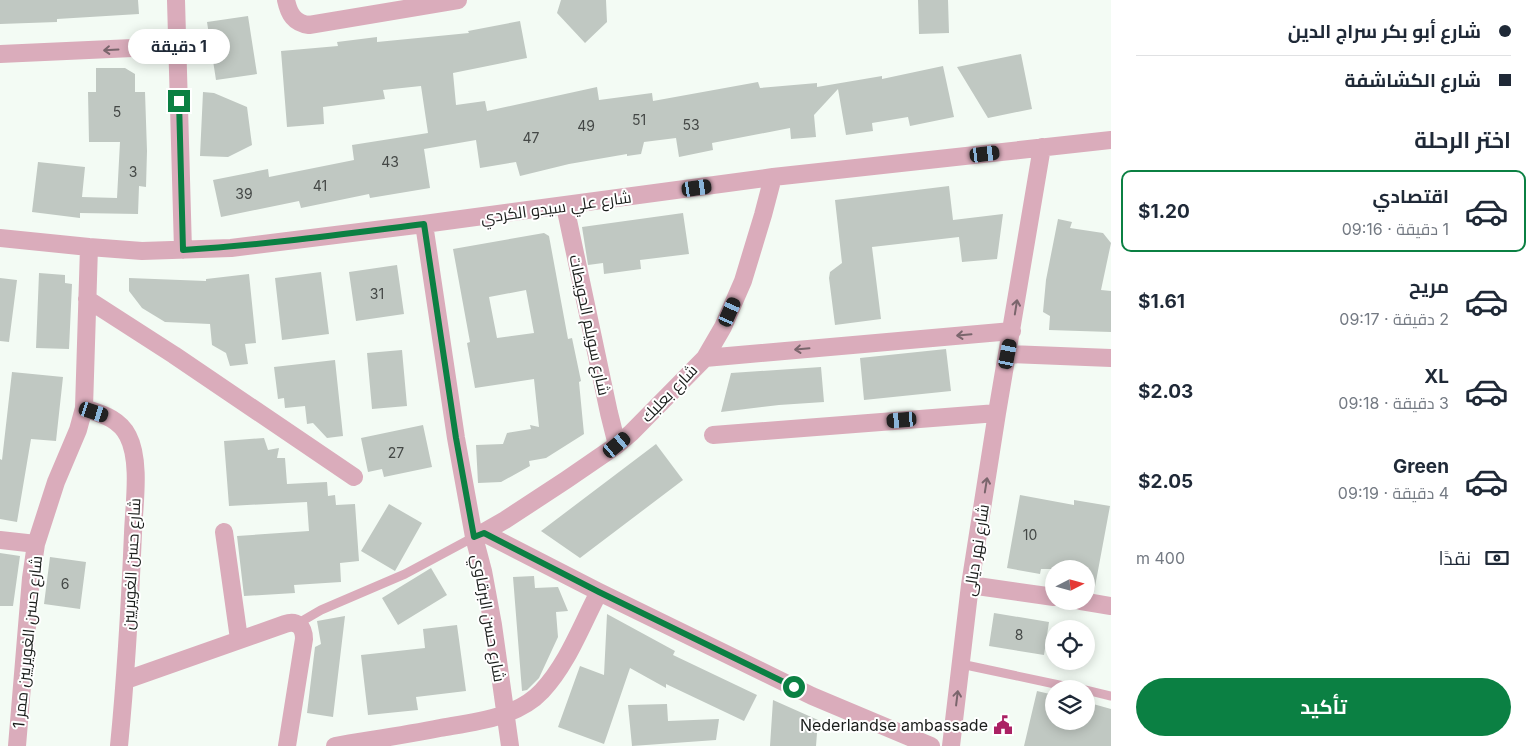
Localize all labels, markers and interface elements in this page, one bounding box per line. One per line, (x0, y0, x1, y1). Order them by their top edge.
text: شارع أبو بكر سراج الدين (1288, 20, 1481, 43)
callout: 1 دقيقة (128, 28, 230, 64)
text: 1 دقيقة (151, 36, 207, 56)
one-way arrow (104, 45, 120, 54)
text: شارع الكشاشفة (1345, 69, 1481, 92)
route end (168, 90, 190, 112)
house number: 5 (113, 103, 121, 120)
house number: 51 (632, 111, 646, 128)
house number: 53 (682, 116, 700, 133)
house number: 49 (577, 117, 595, 134)
text: اختر الرحلة (1414, 127, 1511, 153)
house number: 47 (523, 129, 540, 146)
car (969, 145, 1000, 163)
house number: 43 (381, 153, 399, 170)
house number: 3 (129, 163, 137, 180)
house number: 41 (313, 177, 327, 194)
car (681, 178, 712, 198)
house number: 39 (235, 185, 253, 202)
text: اقتصادي (1373, 185, 1449, 208)
street label: شارع علي سيدو الكردي (479, 187, 633, 231)
icon: car (1464, 189, 1509, 234)
text: $1.20 (1138, 200, 1190, 223)
text: 1 دقيقة · 09:16 (1342, 219, 1449, 239)
street label: شارع سويلم الحويطات (563, 253, 615, 398)
text: مريح (1409, 275, 1449, 298)
icon: car (1464, 279, 1509, 324)
house number: 31 (370, 285, 384, 302)
text: $1.61 (1138, 290, 1185, 313)
car (717, 295, 742, 329)
one-way arrow (1012, 300, 1022, 316)
text: 2 دقيقة · 09:17 (1339, 309, 1449, 329)
one-way arrow (956, 331, 972, 340)
car (997, 338, 1018, 370)
one-way arrow (794, 345, 810, 354)
street label: شارع بعلبك (637, 360, 703, 427)
text: XL (1424, 365, 1449, 388)
icon: car (1464, 369, 1509, 414)
text: $2.03 (1138, 380, 1193, 403)
text: 3 دقيقة · 09:18 (1338, 393, 1449, 413)
car (77, 400, 110, 424)
car (886, 411, 917, 429)
car (600, 430, 633, 460)
house number: 27 (388, 444, 404, 461)
text: Green (1393, 455, 1449, 478)
icon: car (1464, 459, 1509, 504)
text: $2.05 (1138, 470, 1193, 493)
one-way arrow (982, 477, 992, 493)
text: 4 دقيقة · 09:19 (1338, 483, 1449, 503)
street label: شارع حسن الغويريين (118, 497, 146, 631)
street label: شارع نهر ديالى (959, 503, 995, 598)
house number: 10 (1023, 526, 1037, 543)
icon: cash (1483, 544, 1511, 572)
text: نقدًا (1439, 547, 1471, 570)
text: 400 m (1136, 548, 1185, 568)
street label: شارع حسن البرقاوي (464, 553, 510, 684)
street label: شارع حسن الغويريين ممر 1 (8, 555, 48, 730)
north arrow (1045, 560, 1095, 610)
map controls (1045, 560, 1095, 730)
house number: 6 (61, 575, 69, 592)
button: locate (1045, 620, 1095, 670)
house number: 8 (1015, 626, 1023, 643)
route start (783, 676, 805, 698)
button: تأكيد (1136, 678, 1511, 736)
button: layers (1045, 680, 1095, 730)
one-way arrow (952, 690, 962, 706)
public building icon: Nederlandse ambassade (992, 714, 1014, 736)
place label: Nederlandse ambassade (800, 715, 988, 735)

